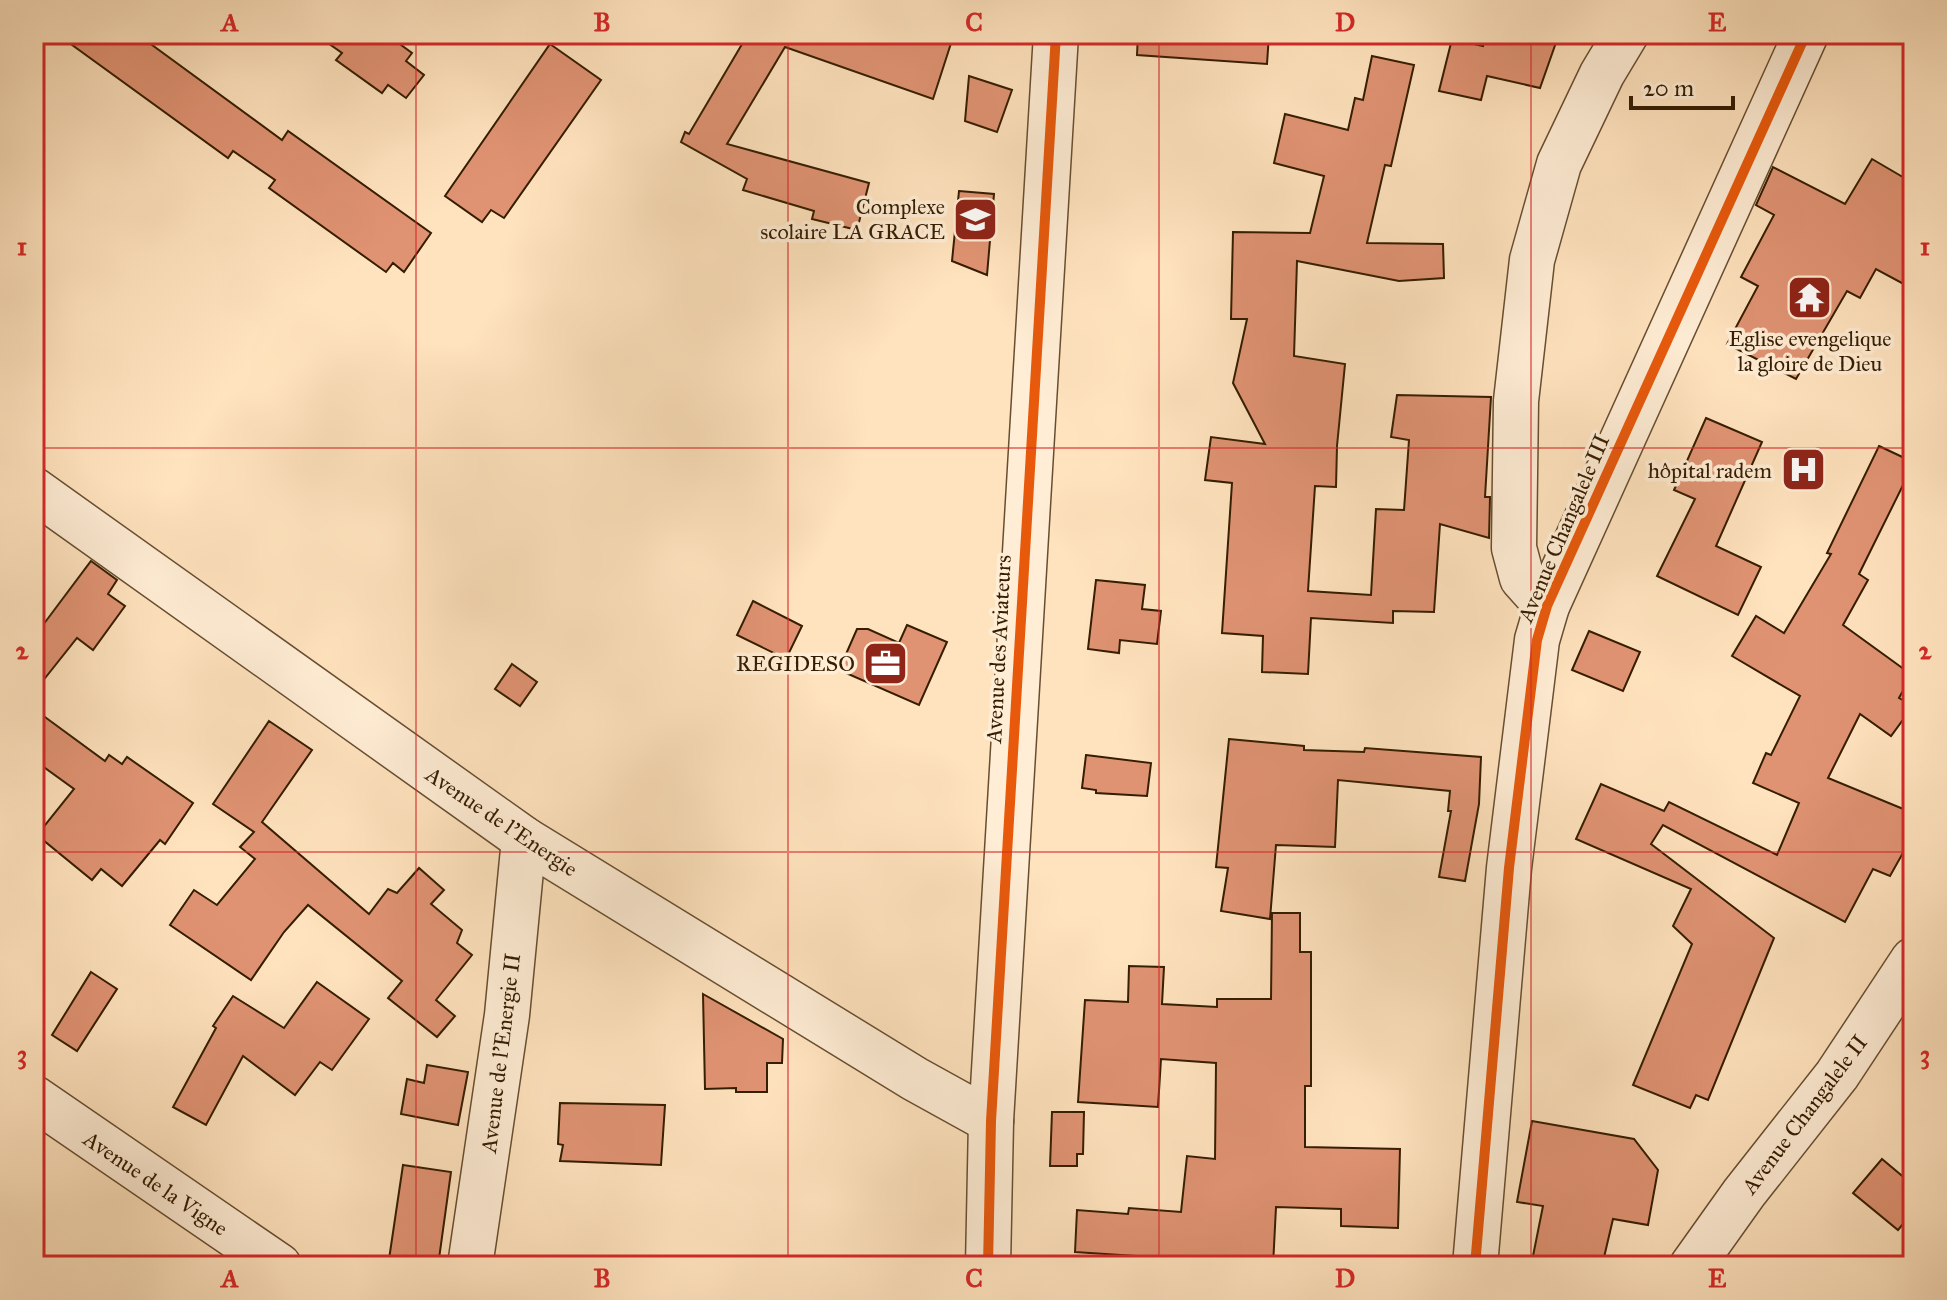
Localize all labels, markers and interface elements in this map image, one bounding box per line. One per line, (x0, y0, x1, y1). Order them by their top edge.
text: A (219, 6, 239, 38)
text: B (593, 6, 611, 38)
text: C (965, 6, 983, 38)
text: D (1335, 6, 1355, 38)
text: E (1708, 6, 1727, 38)
scale bar (1631, 60, 1733, 110)
text: 20 m (1643, 73, 1694, 103)
place label: Complexe scolaire LA GRACE (760, 193, 945, 245)
school or university icon: Complexe scolaire LA GRACE (952, 195, 1000, 243)
text: 1 (17, 230, 27, 262)
text: 1 (1920, 230, 1930, 262)
temple icon: Eglise evengelique la gloire de Dieu (1786, 273, 1834, 321)
place label: Eglise evengelique la gloire de Dieu (1728, 325, 1892, 377)
street label: Avenue Changalele III (1511, 430, 1615, 627)
hospital icon: hôpital radem (1779, 446, 1827, 494)
place label: hôpital radem (1648, 457, 1773, 484)
street label: Avenue des Aviateurs (980, 554, 1017, 745)
text: 2 (16, 634, 30, 666)
text: 2 (1919, 634, 1933, 666)
office icon: REGIDESO (862, 639, 910, 687)
place label: REGIDESO (736, 650, 855, 677)
street label: Avenue de l'Energie (420, 760, 583, 882)
street label: Avenue de l'Energie II (475, 952, 526, 1156)
street label: Avenue Changalele II (1735, 1029, 1873, 1200)
text: 3 (17, 1038, 27, 1070)
text: 3 (1920, 1038, 1930, 1070)
street label: Avenue de la Vigne (78, 1125, 233, 1242)
text: A (219, 1262, 239, 1294)
text: B (593, 1262, 611, 1294)
text: C (965, 1262, 983, 1294)
text: D (1335, 1262, 1355, 1294)
text: E (1708, 1262, 1727, 1294)

